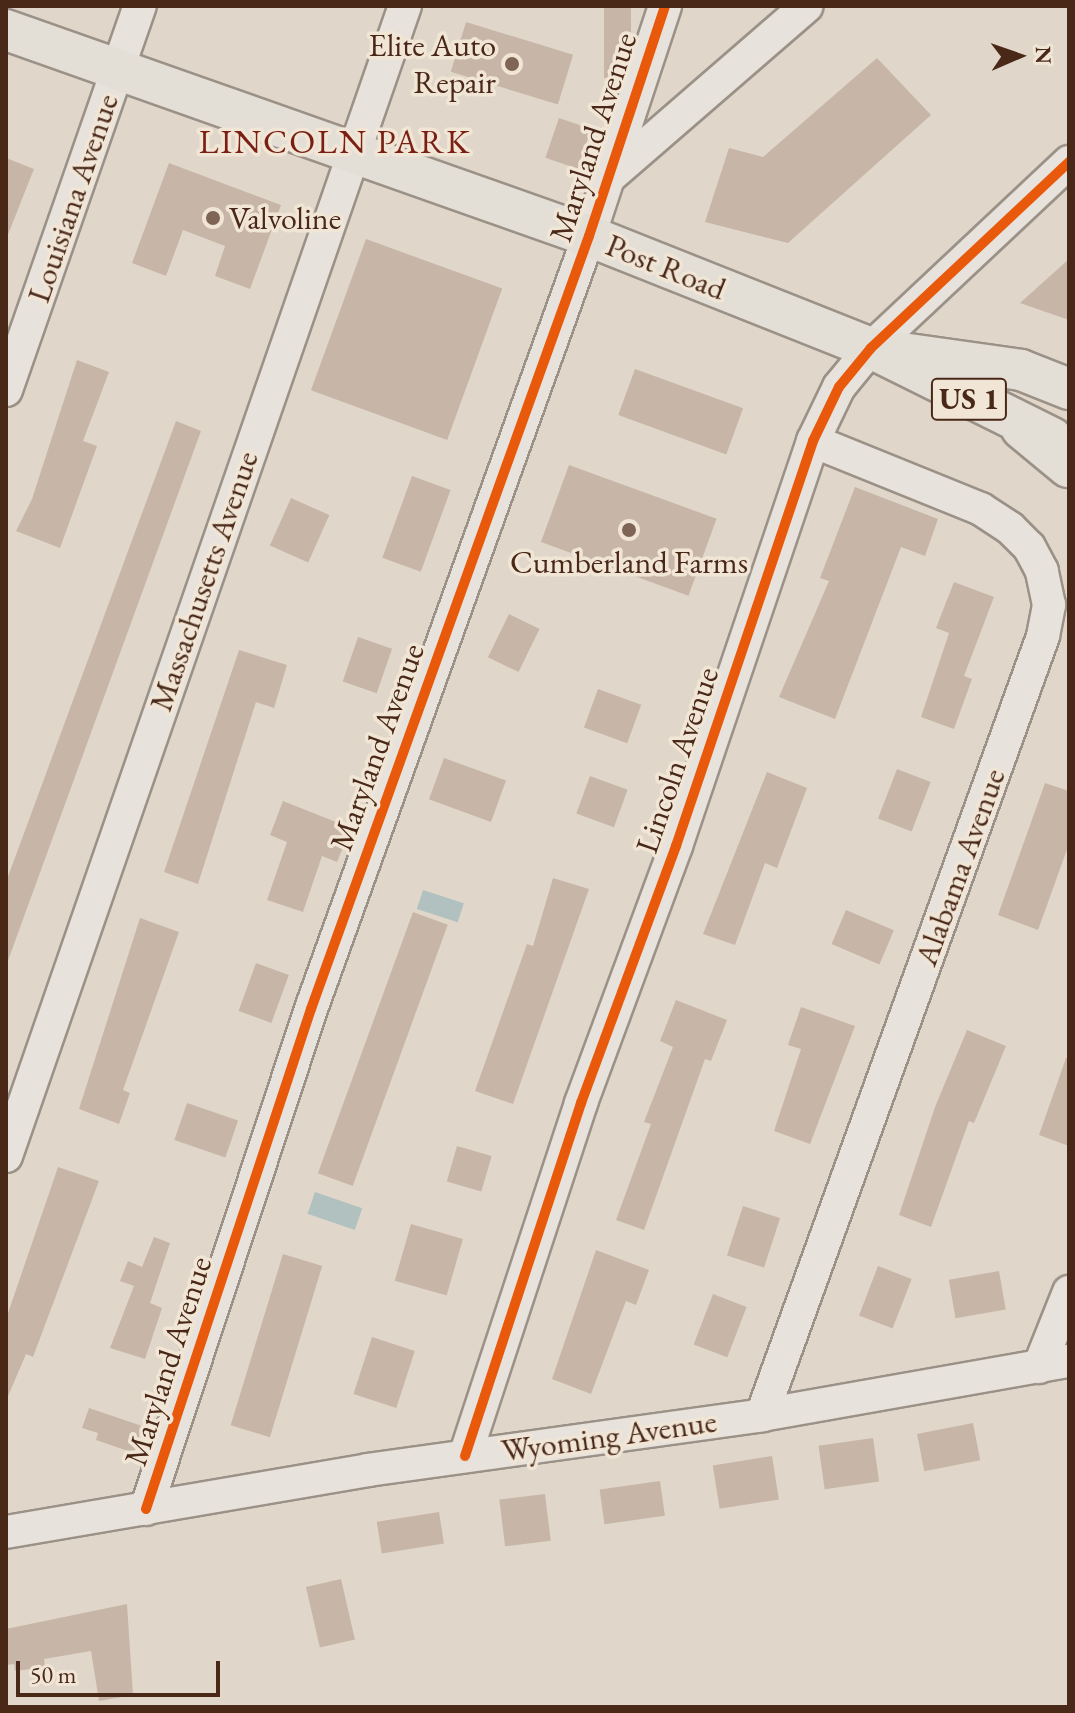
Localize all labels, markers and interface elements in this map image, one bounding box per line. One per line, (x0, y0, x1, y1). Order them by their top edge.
north arrow (979, 16, 1059, 96)
place label: Elite Auto Repair (369, 27, 496, 102)
street label: Maryland Avenue (541, 28, 645, 246)
text: N (1029, 46, 1058, 65)
marker: Elite Auto Repair (503, 55, 521, 73)
street label: Louisiana Avenue (19, 89, 127, 307)
district label: LINCOLN PARK (199, 122, 471, 162)
place label: Valvoline (229, 199, 341, 237)
marker: Valvoline (204, 209, 222, 227)
street label: Post Road (601, 226, 731, 308)
road number: US 1 (929, 373, 1009, 425)
street label: Massachusetts Avenue (142, 446, 266, 716)
marker: Cumberland Farms (620, 521, 638, 539)
place label: Cumberland Farms (510, 543, 748, 581)
street label: Maryland Avenue (322, 638, 432, 856)
street label: Lincoln Avenue (627, 662, 727, 858)
street label: Alabama Avenue (907, 763, 1013, 971)
street label: Maryland Avenue (116, 1252, 220, 1470)
street label: Wyoming Avenue (499, 1402, 719, 1470)
scale bar (20, 1645, 224, 1695)
text: 50 m (30, 1659, 77, 1690)

